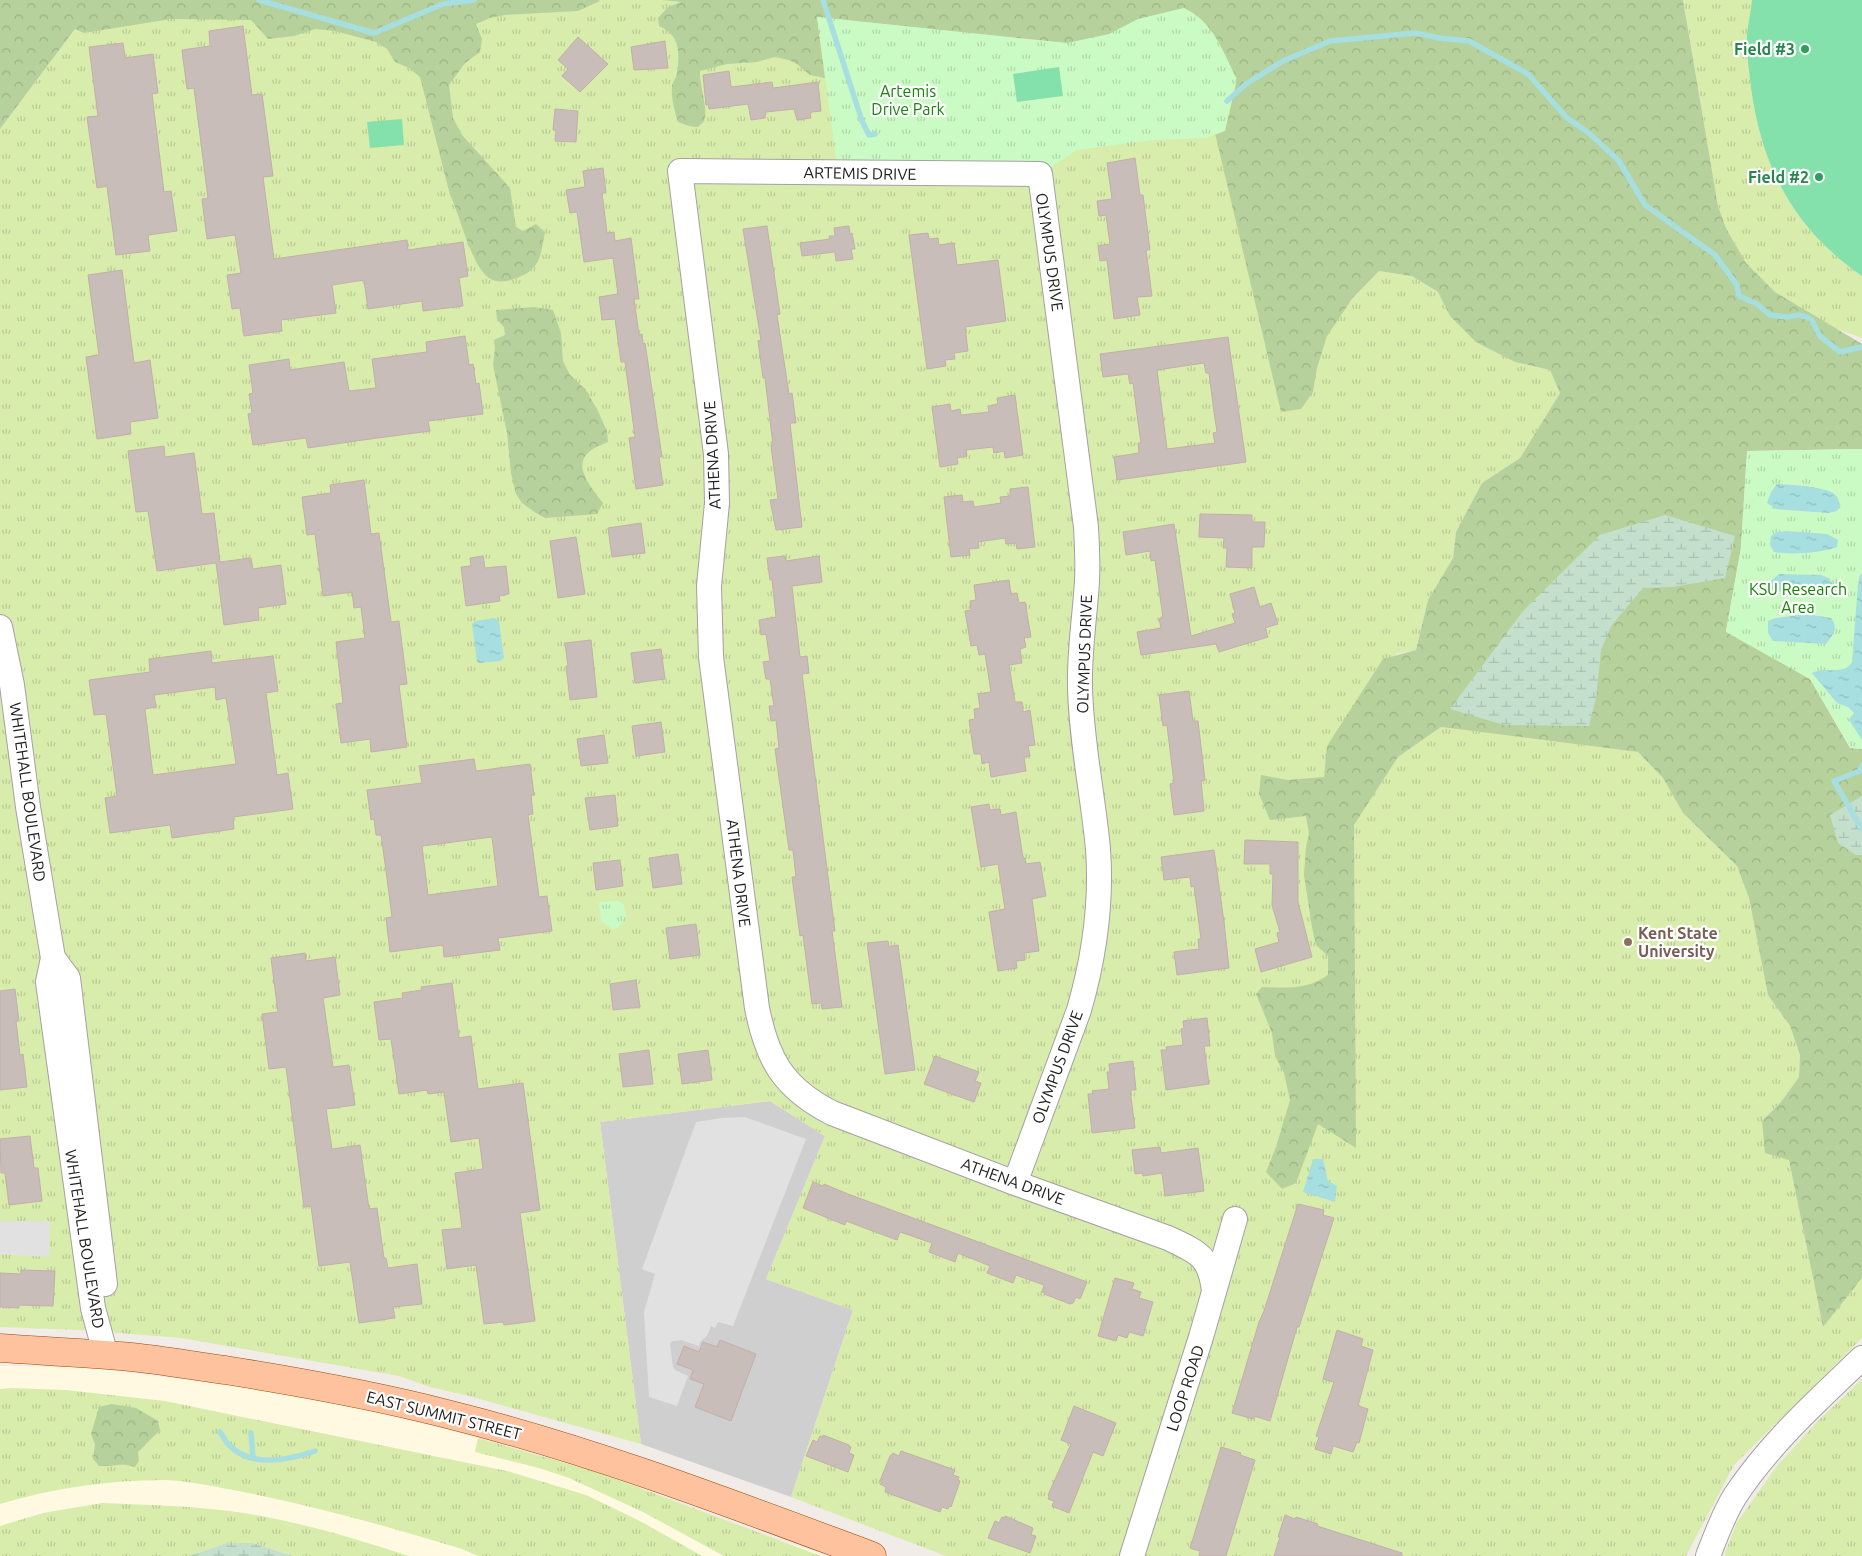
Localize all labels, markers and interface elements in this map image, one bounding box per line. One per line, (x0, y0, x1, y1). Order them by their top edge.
place label: Field #3 (1734, 40, 1795, 58)
marker: Field #3 (1799, 43, 1811, 55)
park label: Artemis Drive Park (871, 82, 945, 118)
street label: ARTEMIS DRIVE (803, 163, 917, 183)
place label: Field #2 (1748, 168, 1809, 186)
marker: Field #2 (1813, 171, 1825, 183)
street label: OLYMPUS DRIVE (1033, 192, 1067, 312)
street label: ATHENA DRIVE (700, 400, 724, 510)
park label: KSU Research Area (1749, 580, 1847, 616)
street label: OLYMPUS DRIVE (1073, 594, 1095, 714)
street label: WHITEHALL BOULEVARD (6, 701, 50, 883)
street label: ATHENA DRIVE (723, 818, 755, 928)
place label: Kent State University (1638, 924, 1718, 960)
marker: Kent State University (1622, 936, 1634, 948)
street label: OLYMPUS DRIVE (1028, 1008, 1086, 1126)
street label: WHITEHALL BOULEVARD (62, 1148, 108, 1330)
street label: ATHENA DRIVE (959, 1154, 1067, 1208)
street label: LOOP ROAD (1163, 1343, 1207, 1433)
street label: EAST SUMMIT STREET (365, 1387, 523, 1443)

